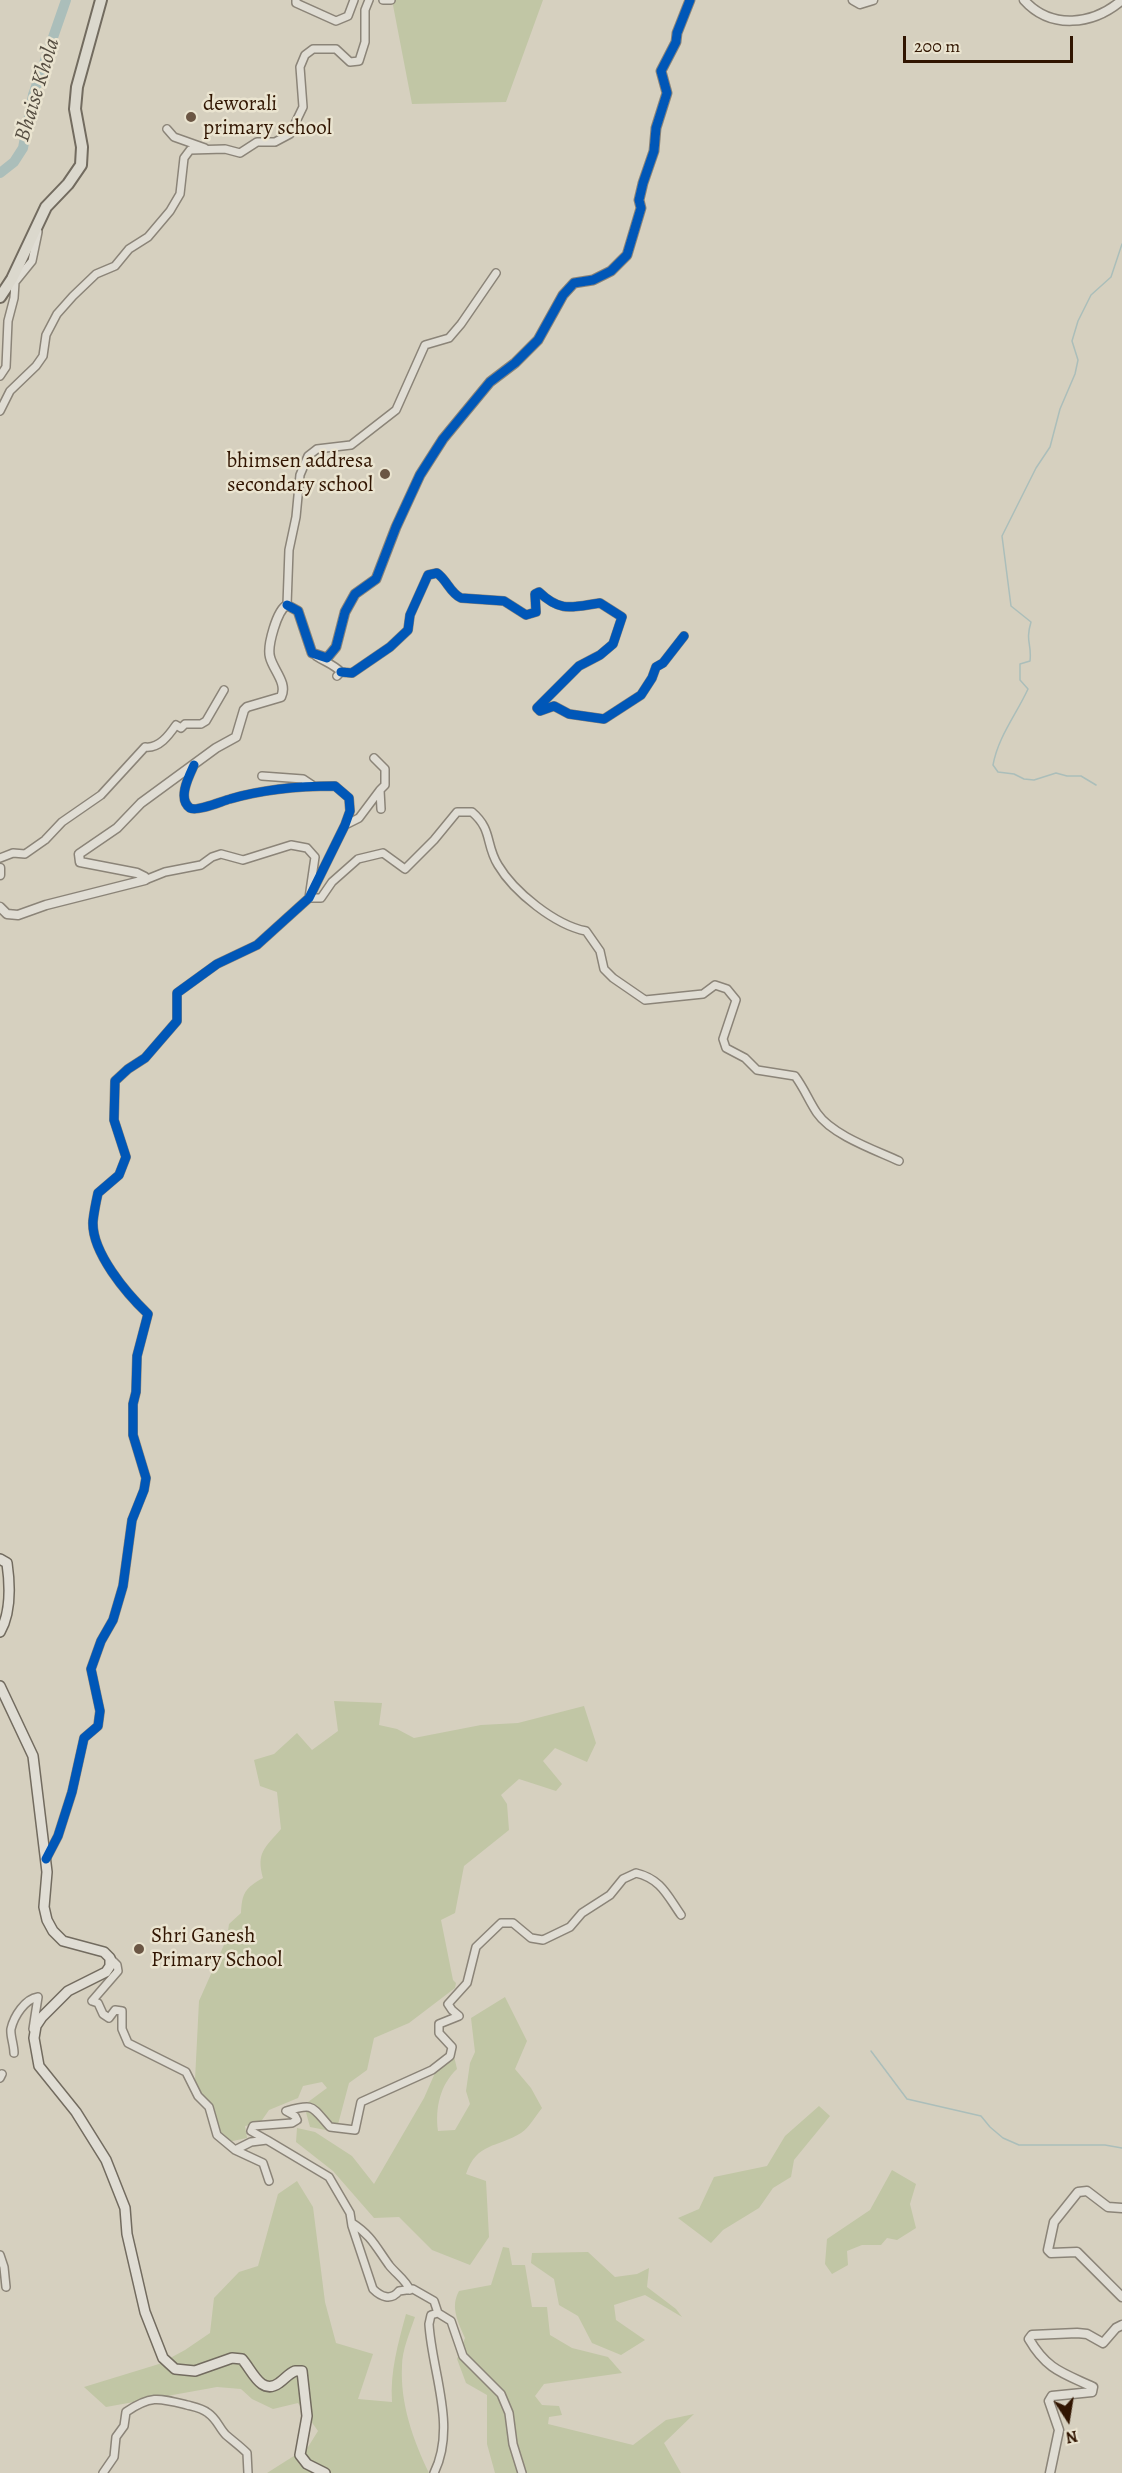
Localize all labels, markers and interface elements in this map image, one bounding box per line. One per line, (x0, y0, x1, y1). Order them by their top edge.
scale bar (906, 24, 1076, 62)
text: 200 m (914, 34, 960, 58)
water label: Bhaise Khola (10, 35, 66, 145)
place label: deworali primary school (203, 92, 332, 142)
marker: deworali primary school (184, 110, 198, 124)
place label: bhimsen addresa secondary school (226, 449, 373, 499)
marker: bhimsen addresa secondary school (378, 467, 392, 481)
place label: Shri Ganesh Primary School (151, 1924, 282, 1974)
marker: Shri Ganesh Primary School (132, 1942, 146, 1956)
north arrow (1038, 2389, 1098, 2449)
text: N (1064, 2425, 1080, 2449)

